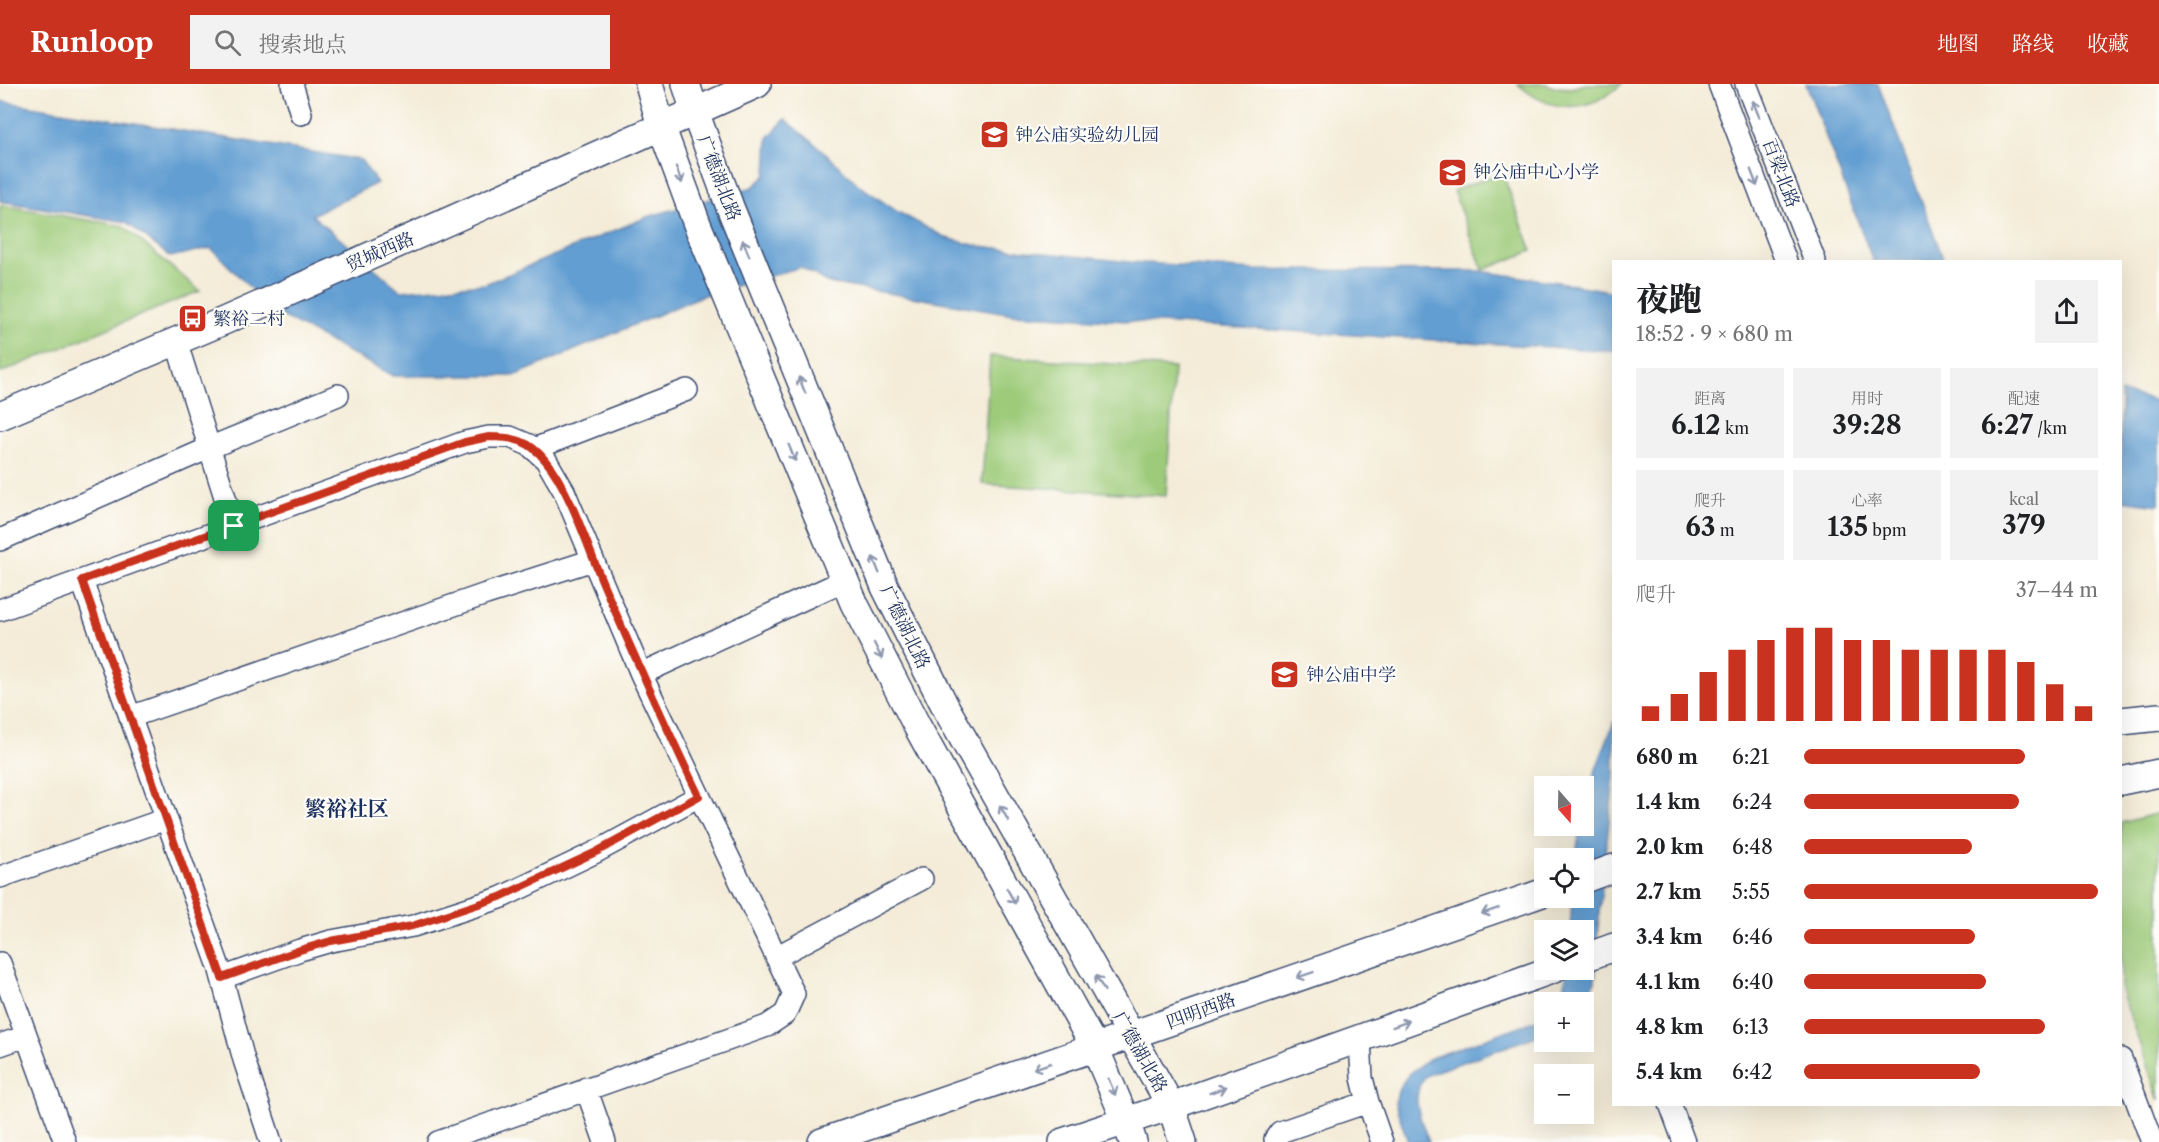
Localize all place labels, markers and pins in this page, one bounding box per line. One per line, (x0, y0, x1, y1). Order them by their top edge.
school or university icon: 钟公庙实验幼儿园 (978, 119, 1010, 151)
place label: 钟公庙实验幼儿园 (1015, 124, 1159, 146)
school or university icon: 钟公庙中心小学 (1436, 156, 1468, 188)
place label: 钟公庙中心小学 (1473, 161, 1599, 183)
bus stop icon: 繁裕二村 (176, 303, 208, 335)
place label: 繁裕二村 (213, 308, 285, 330)
pin (208, 500, 259, 551)
school or university icon: 钟公庙中学 (1269, 659, 1301, 691)
place label: 钟公庙中学 (1306, 664, 1396, 686)

